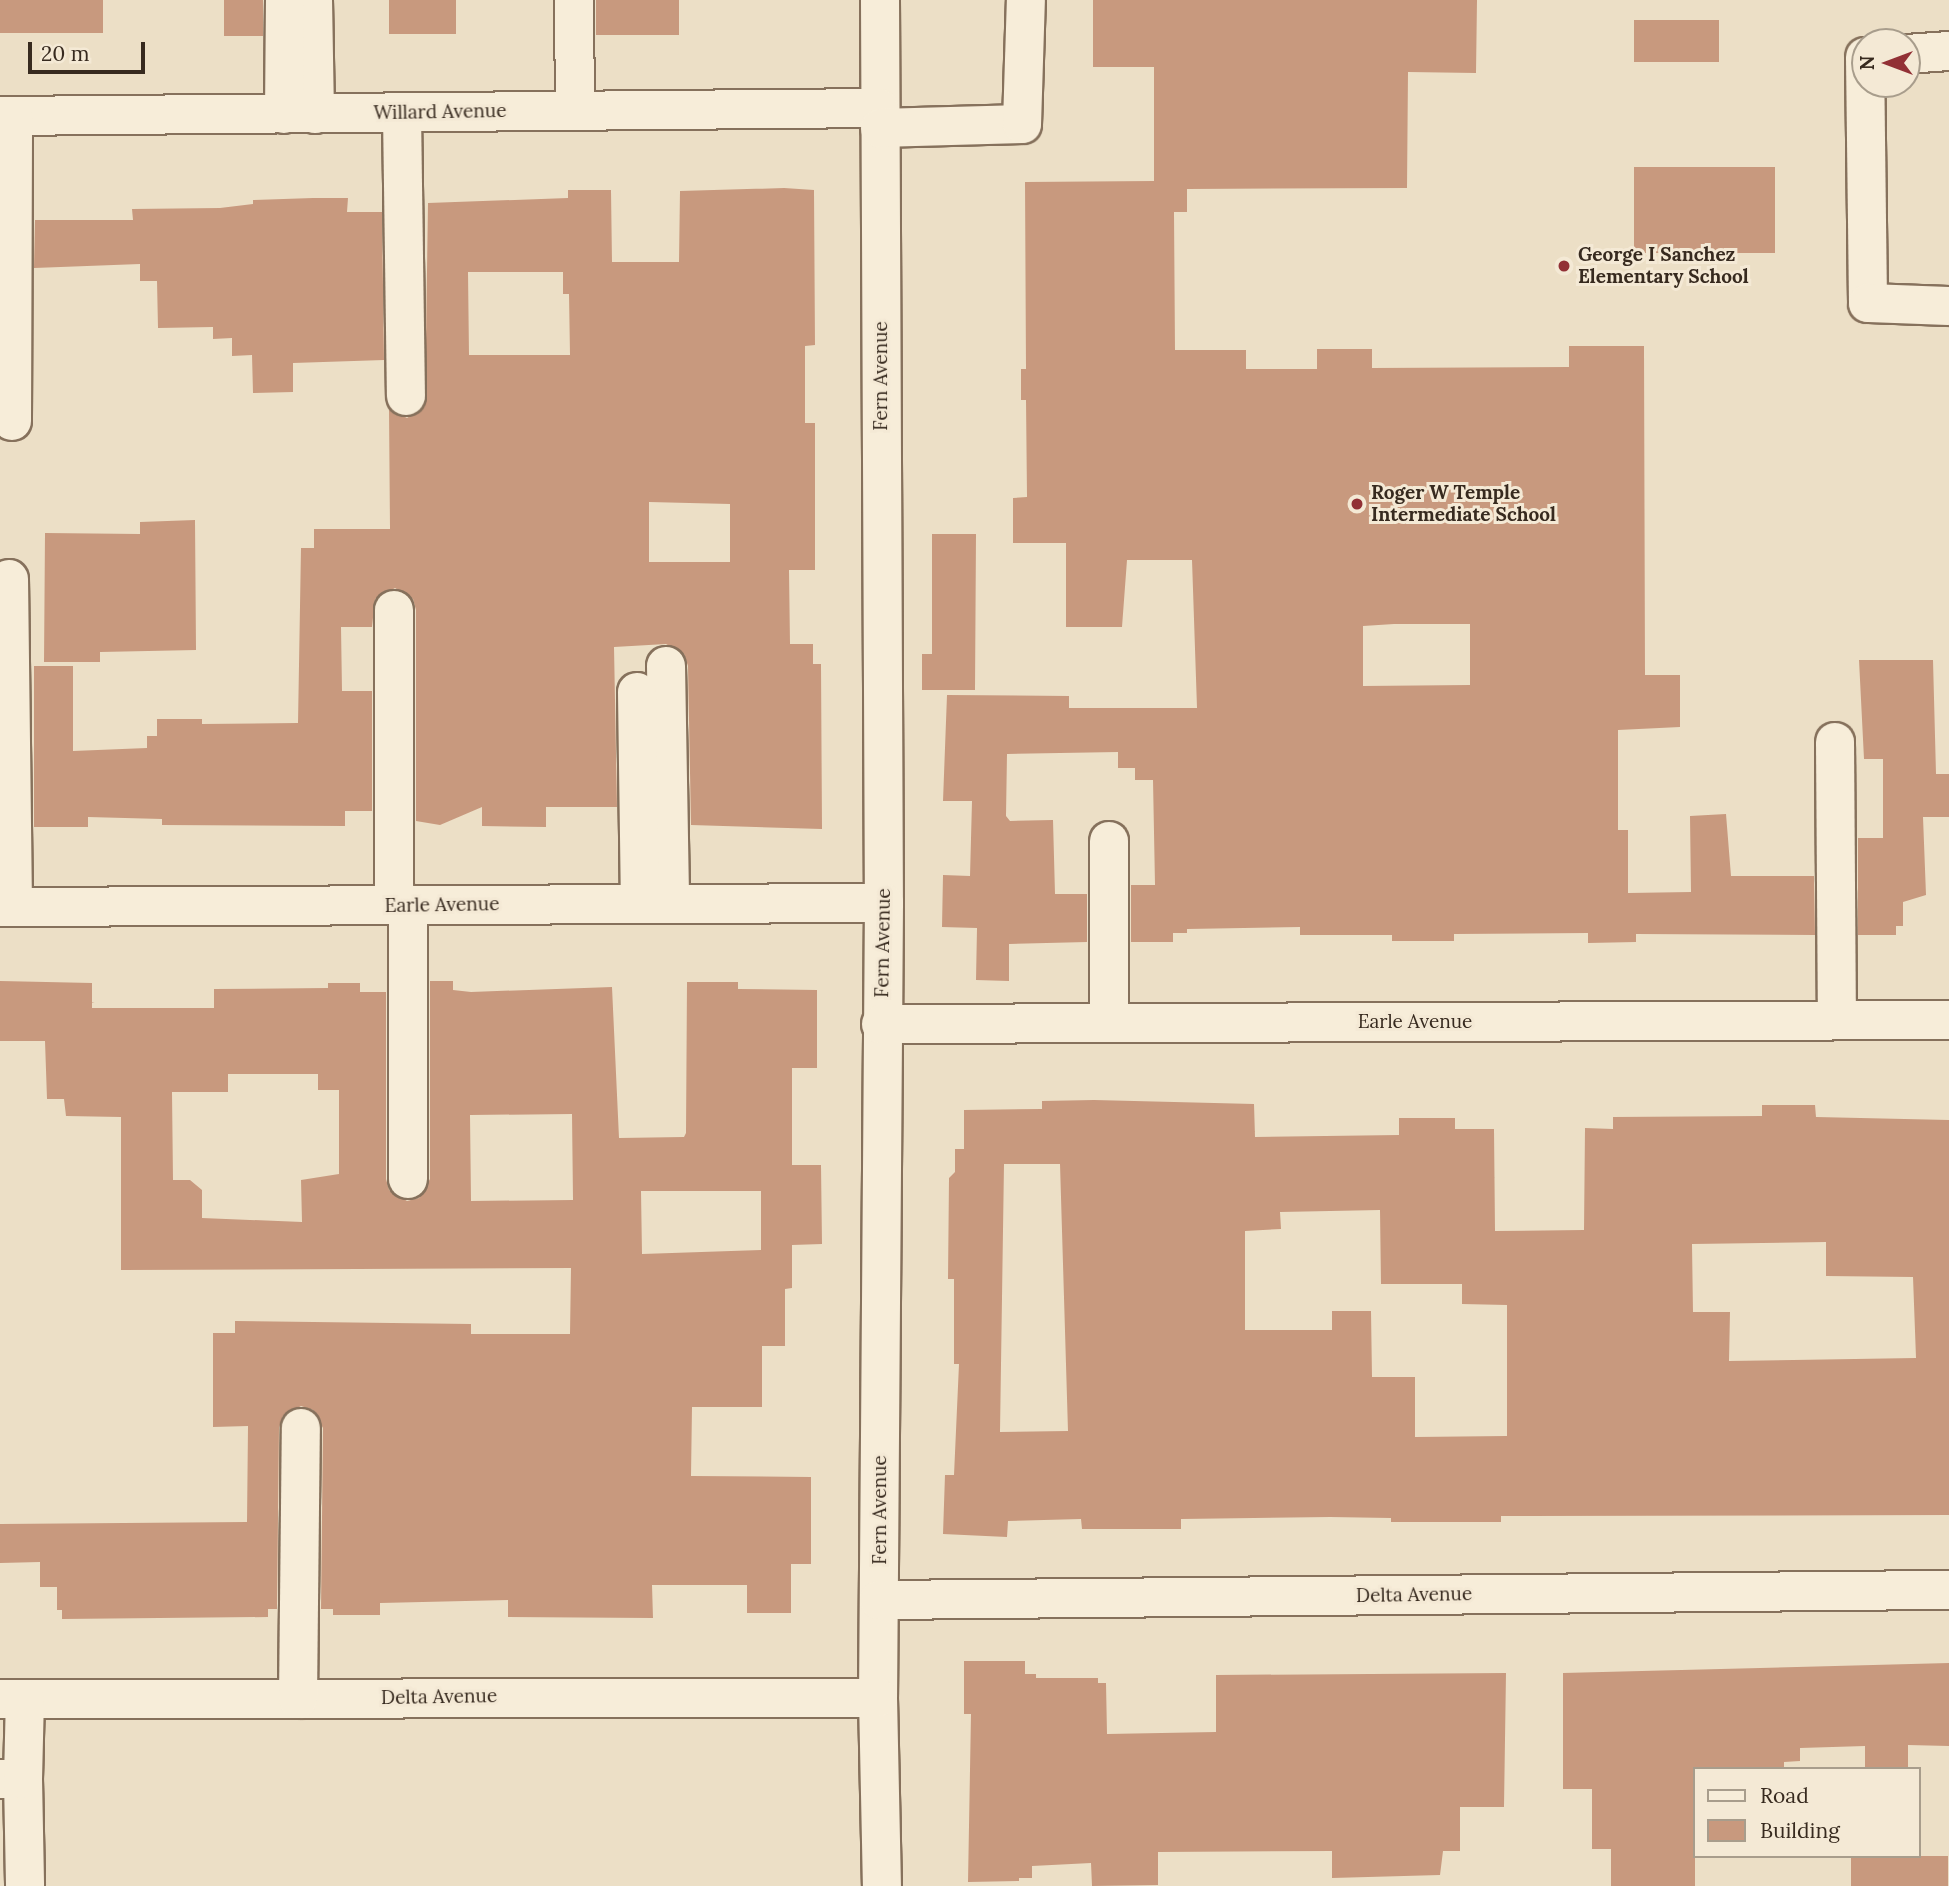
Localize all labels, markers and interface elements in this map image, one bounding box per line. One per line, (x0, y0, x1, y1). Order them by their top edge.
scale bar (32, 28, 149, 72)
north arrow (1851, 28, 1921, 98)
text: 20 m (41, 40, 90, 67)
text: N (1855, 56, 1879, 70)
street label: Willard Avenue (373, 99, 507, 125)
place label: George I Sanchez Elementary School (1578, 244, 1749, 288)
marker: George I Sanchez Elementary School (1556, 258, 1572, 274)
street label: Fern Avenue (870, 321, 892, 431)
place label: Roger W Temple Intermediate School (1371, 482, 1556, 526)
marker: Roger W Temple Intermediate School (1349, 496, 1365, 512)
street label: Fern Avenue (871, 888, 895, 998)
street label: Earle Avenue (384, 893, 500, 917)
street label: Earle Avenue (1358, 1011, 1472, 1033)
street label: Fern Avenue (869, 1455, 891, 1565)
street label: Delta Avenue (1356, 1583, 1472, 1607)
street label: Delta Avenue (381, 1685, 497, 1709)
legend (1694, 1767, 1921, 1858)
text: Road (1760, 1782, 1809, 1809)
text: Building (1760, 1817, 1840, 1844)

